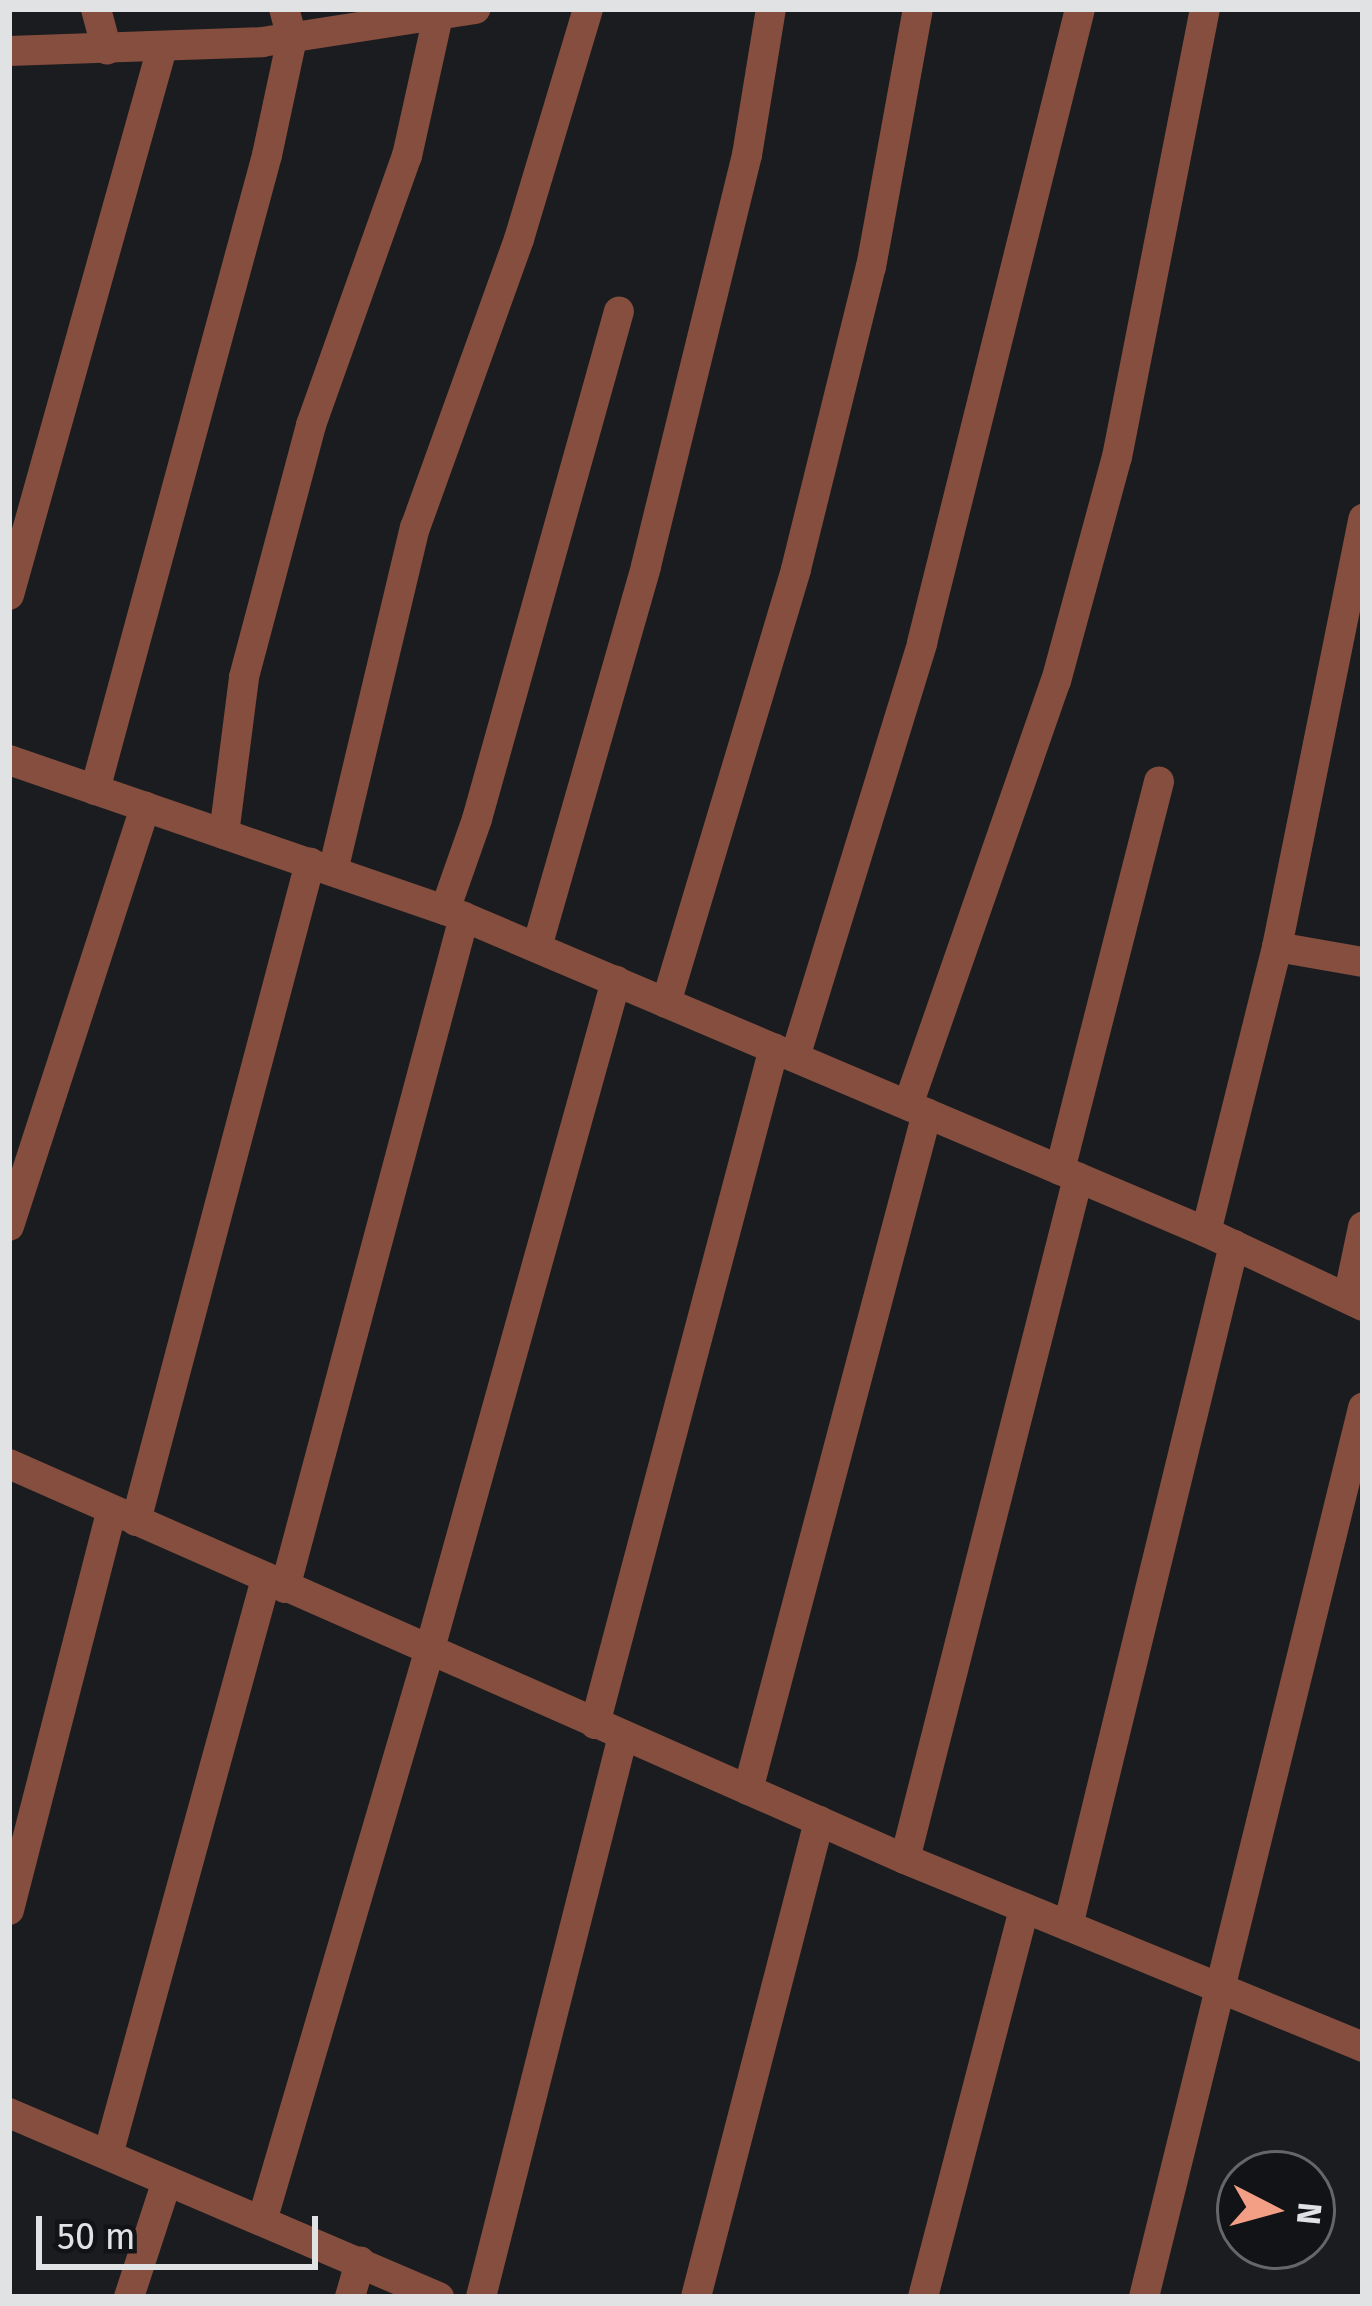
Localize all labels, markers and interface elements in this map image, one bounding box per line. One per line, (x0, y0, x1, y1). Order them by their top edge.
north arrow (1216, 2150, 1336, 2270)
scale bar (42, 2192, 324, 2266)
text: N (1288, 2200, 1330, 2226)
text: 50 m (57, 2215, 136, 2259)

